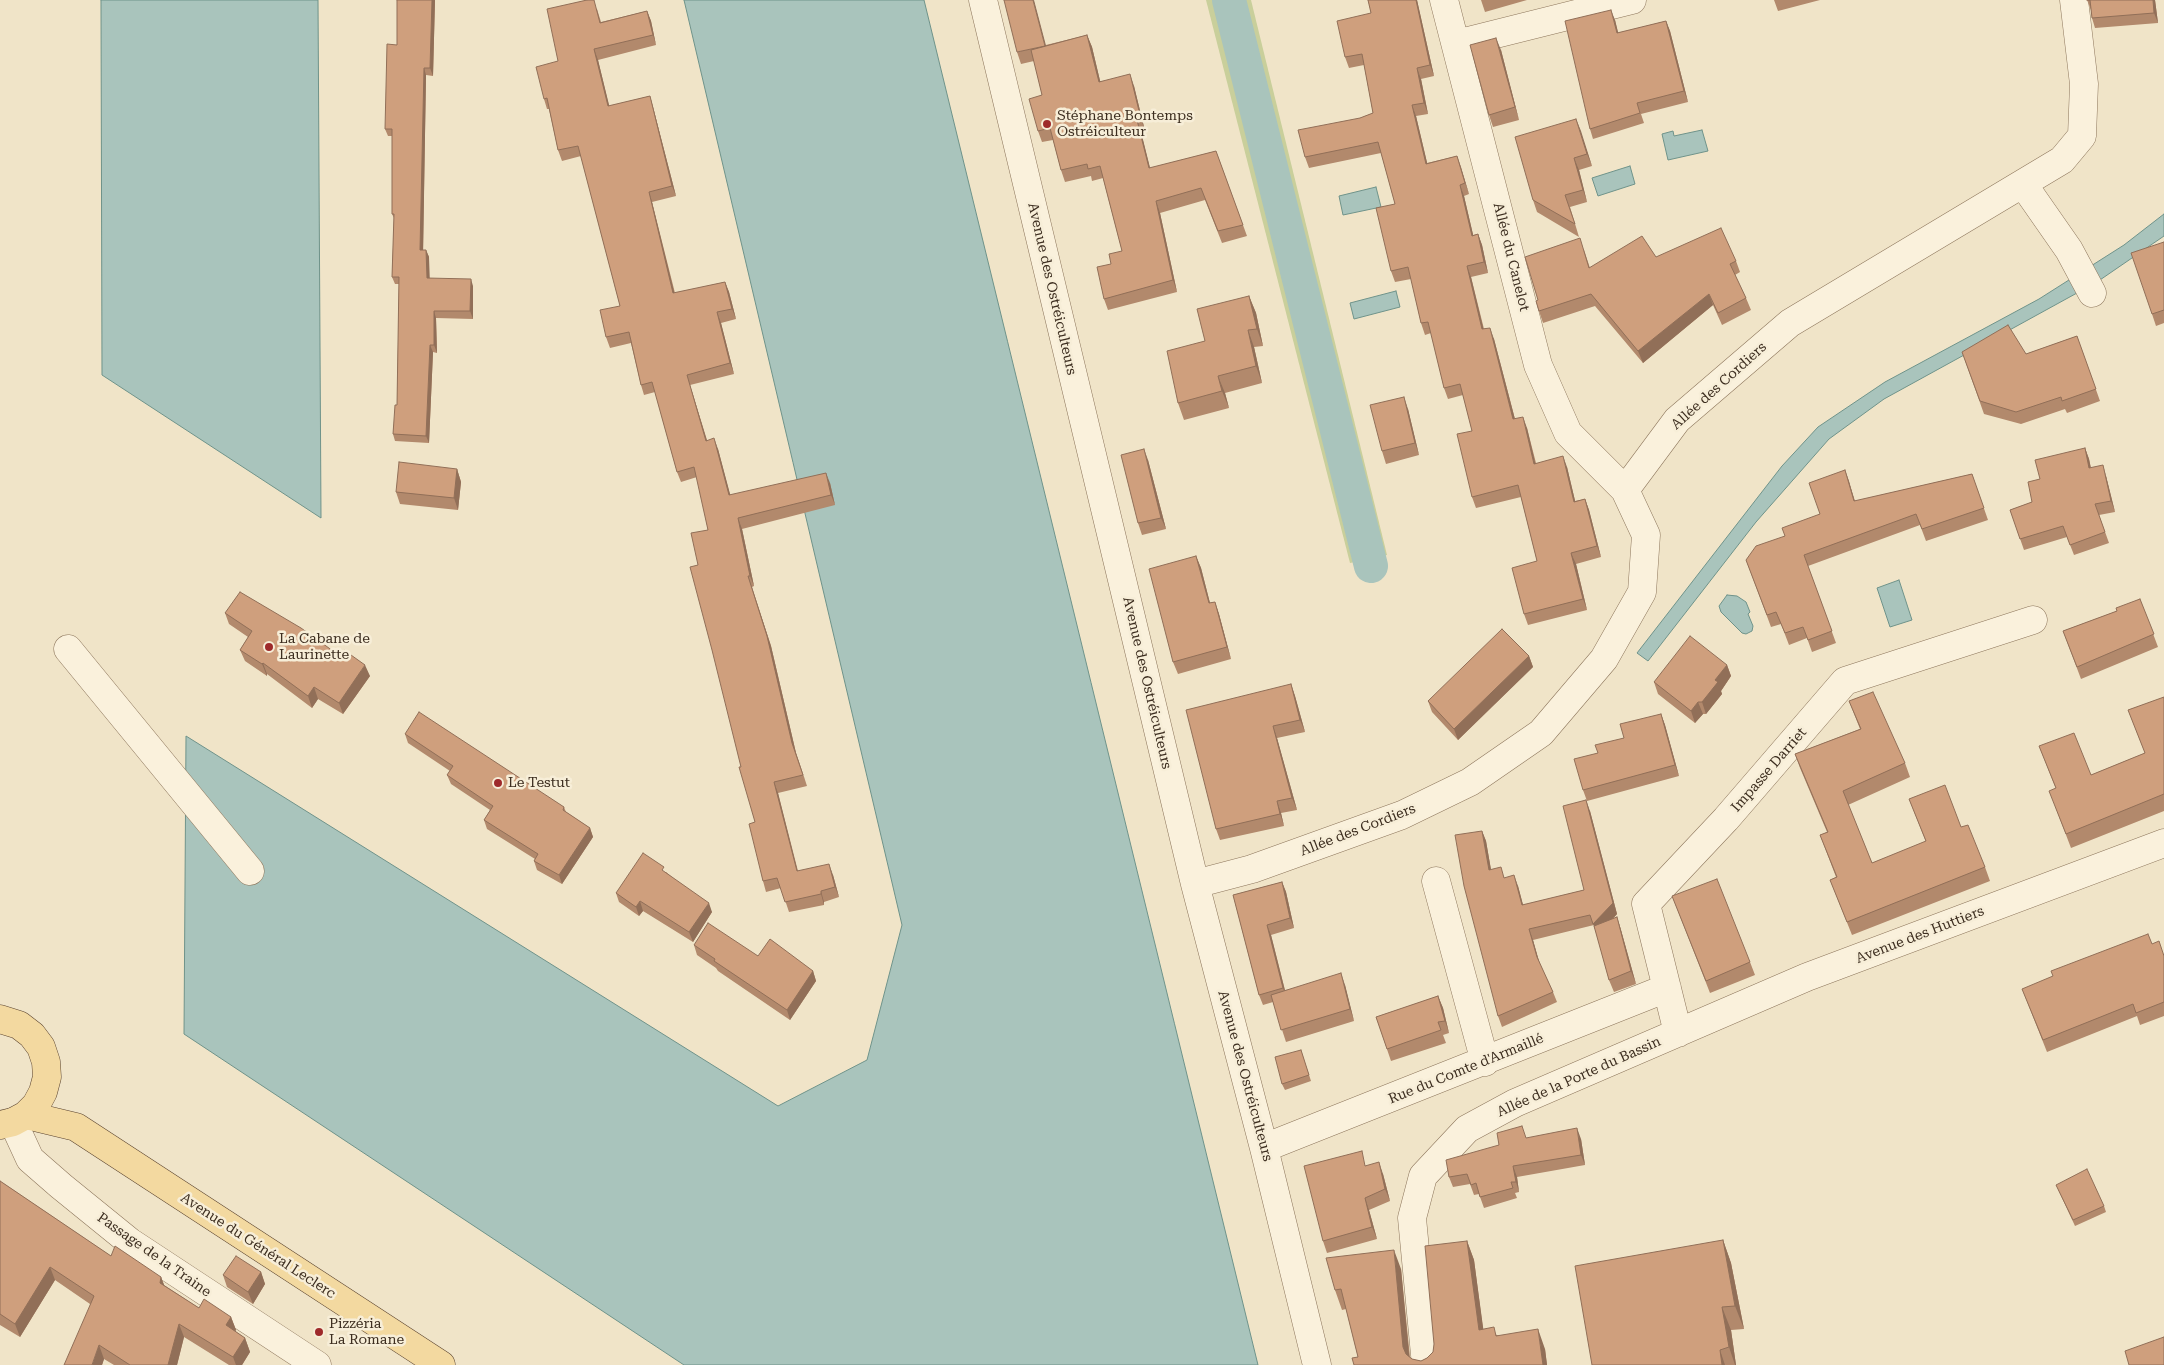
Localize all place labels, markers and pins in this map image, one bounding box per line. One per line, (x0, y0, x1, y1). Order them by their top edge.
place label: Stéphane Bontemps Ostréiculteur (1057, 108, 1193, 140)
marker: Stéphane Bontemps Ostréiculteur (1041, 118, 1053, 130)
place label: La Cabane de Laurinette (279, 631, 370, 664)
marker: La Cabane de Laurinette (263, 641, 275, 653)
place label: Le Testut (508, 775, 570, 791)
marker: Le Testut (492, 777, 504, 789)
place label: Pizzéria La Romane (329, 1316, 404, 1348)
marker: Pizzéria La Romane (313, 1326, 325, 1338)

